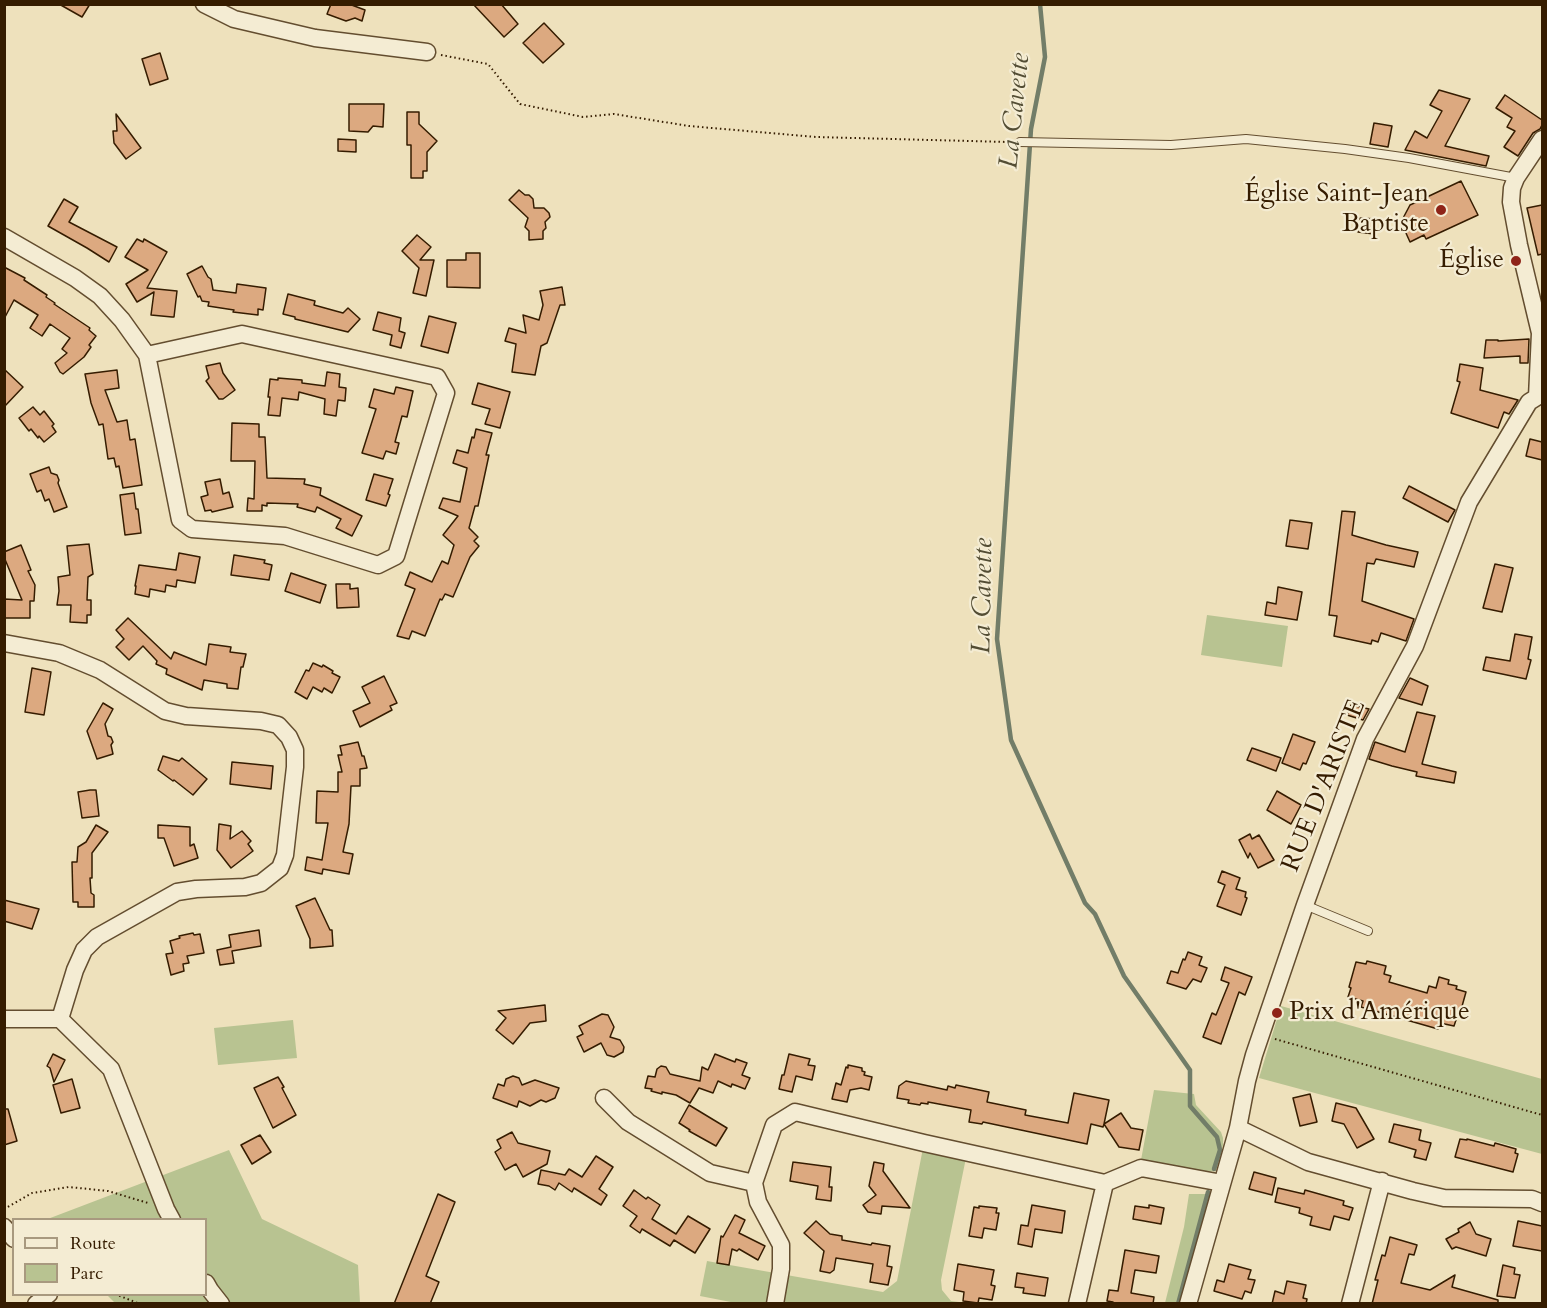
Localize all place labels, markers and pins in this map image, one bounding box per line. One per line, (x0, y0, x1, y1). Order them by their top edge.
place label: Église Saint-Jean Baptiste (1244, 179, 1429, 240)
marker: Église Saint-Jean Baptiste (1434, 203, 1448, 217)
place label: Église (1439, 245, 1504, 277)
marker: Église (1509, 254, 1523, 268)
place label: Prix d'Amérique (1289, 997, 1470, 1029)
marker: Prix d'Amérique (1270, 1006, 1284, 1020)

